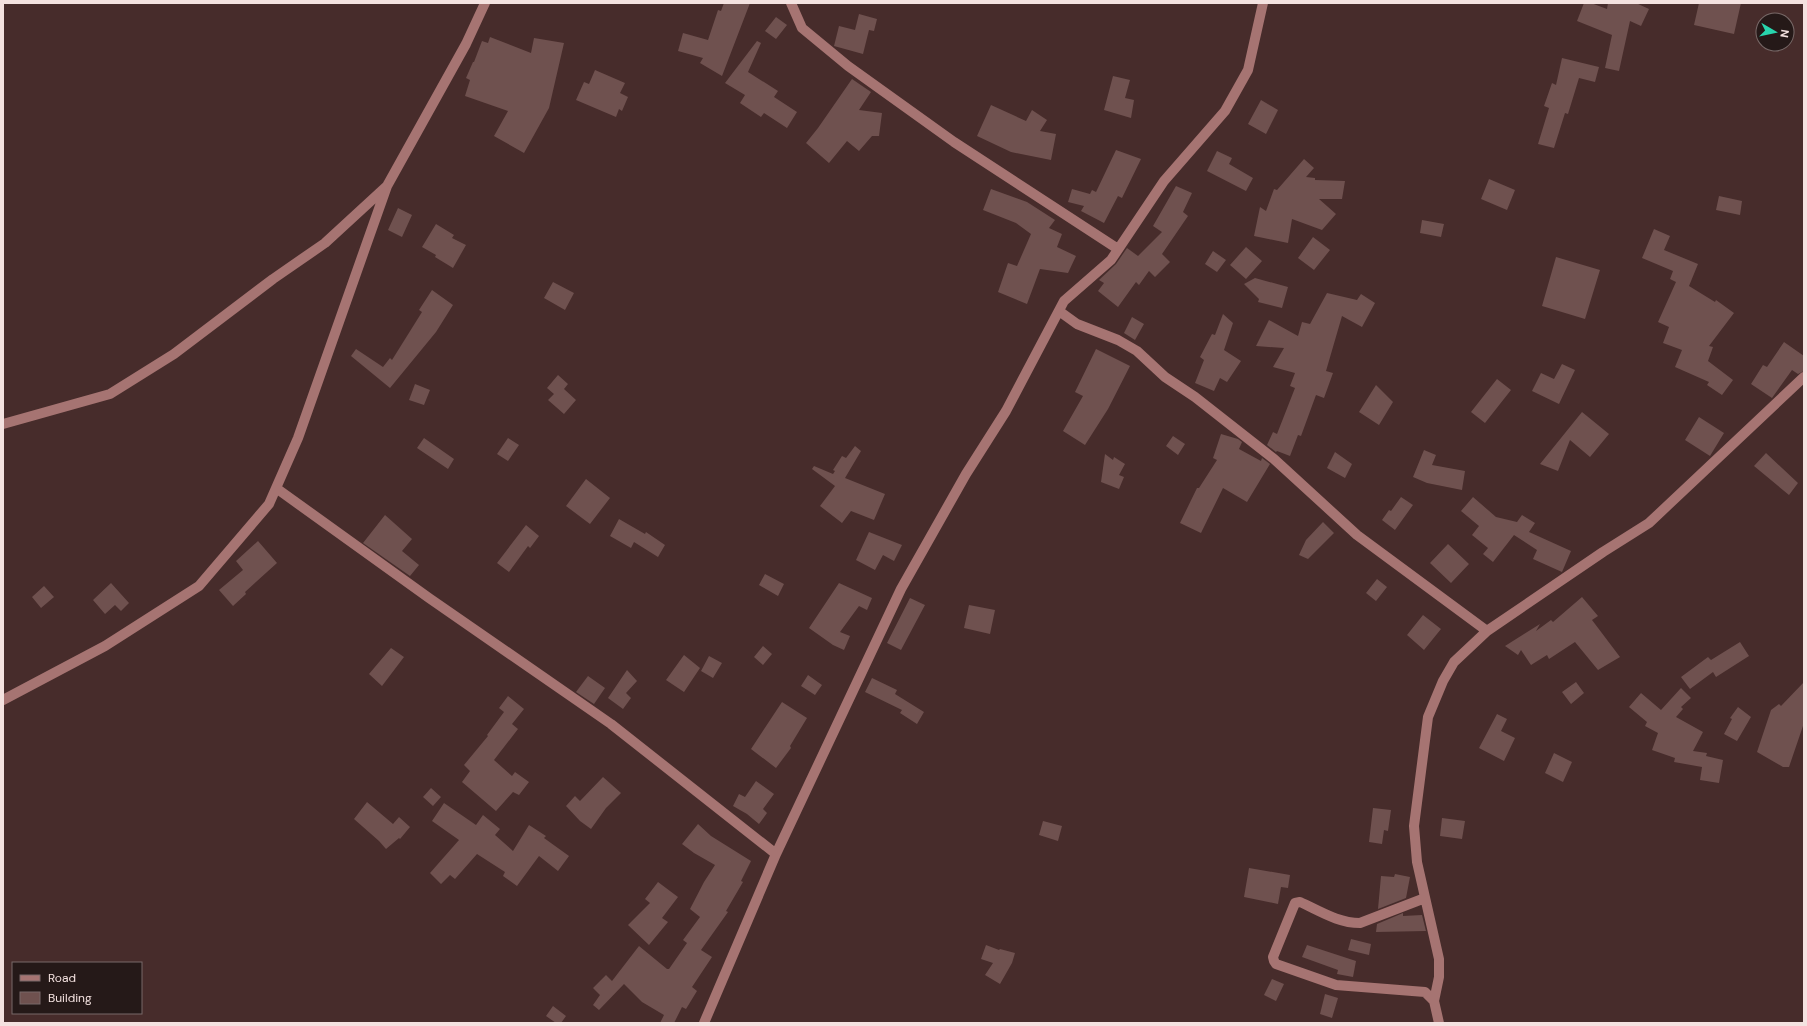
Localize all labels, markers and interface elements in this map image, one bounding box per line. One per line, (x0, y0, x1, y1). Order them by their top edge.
north arrow (1755, 12, 1795, 52)
text: N (1777, 29, 1792, 39)
legend (12, 962, 142, 1014)
text: Road (48, 970, 76, 986)
text: Building (48, 990, 92, 1006)

